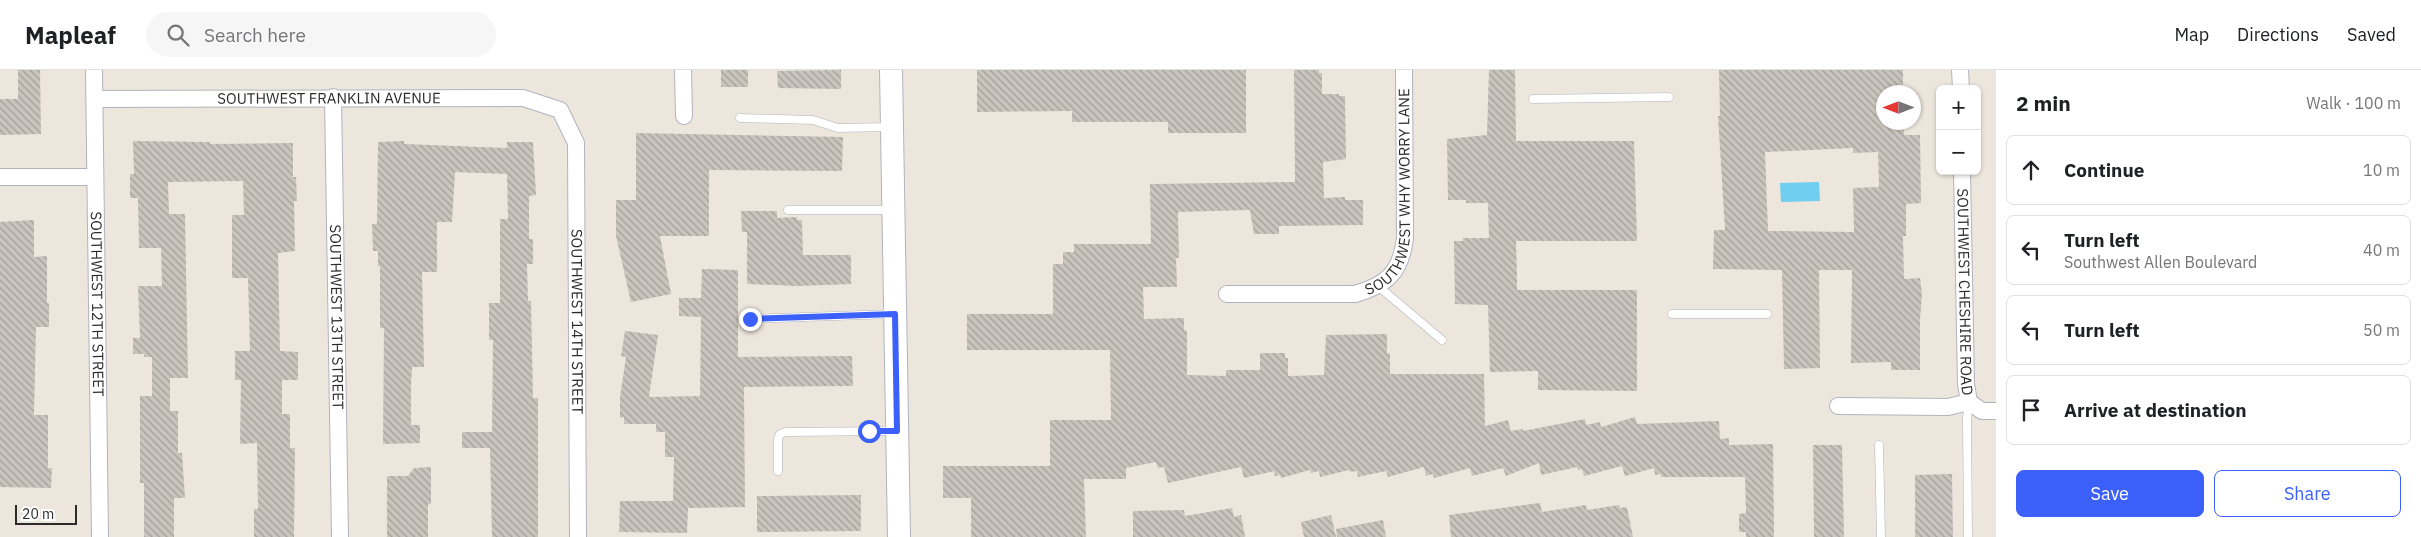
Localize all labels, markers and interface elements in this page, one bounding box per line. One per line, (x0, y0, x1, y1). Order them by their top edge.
search box (146, 12, 496, 57)
text: Mapleaf (25, 19, 116, 51)
icon: search (164, 21, 192, 49)
text: Search here (204, 23, 306, 47)
text: Map (2174, 23, 2209, 46)
text: Directions (2237, 23, 2319, 46)
text: Saved (2347, 23, 2396, 46)
north arrow (1876, 85, 1921, 130)
map controls (1936, 85, 1981, 175)
button: + (1936, 85, 1981, 130)
street label: SOUTHWEST FRANKLIN AVENUE (217, 88, 441, 108)
street label: SOUTHWEST WHY WORRY LANE (1362, 88, 1414, 299)
text: 2 min (2016, 89, 2071, 117)
text: Walk · 100 m (2306, 93, 2401, 113)
button: − (1936, 130, 1981, 175)
icon: ahead (2017, 156, 2045, 184)
text: Continue (2064, 158, 2144, 182)
text: 10 m (2363, 160, 2400, 180)
street label: SOUTHWEST CHESHIRE ROAD (1953, 188, 1978, 397)
street label: SOUTHWEST 12TH STREET (87, 211, 108, 397)
street label: SOUTHWEST 13TH STREET (326, 224, 348, 410)
text: Turn left (2064, 228, 2140, 252)
street label: SOUTHWEST 14TH STREET (567, 229, 587, 414)
icon: left (2017, 236, 2045, 264)
text: 40 m (2363, 240, 2400, 260)
text: Southwest Allen Boulevard (2064, 252, 2257, 272)
route end (739, 308, 762, 331)
icon: left (2017, 316, 2045, 344)
text: Turn left (2064, 318, 2140, 342)
text: 50 m (2363, 320, 2400, 340)
icon: arrive (2017, 396, 2045, 424)
text: Arrive at destination (2064, 398, 2247, 422)
route start (858, 420, 881, 443)
button: Save (2016, 470, 2204, 517)
button: Share (2214, 470, 2401, 517)
scale bar (15, 502, 78, 525)
text: 20 m (22, 505, 54, 523)

